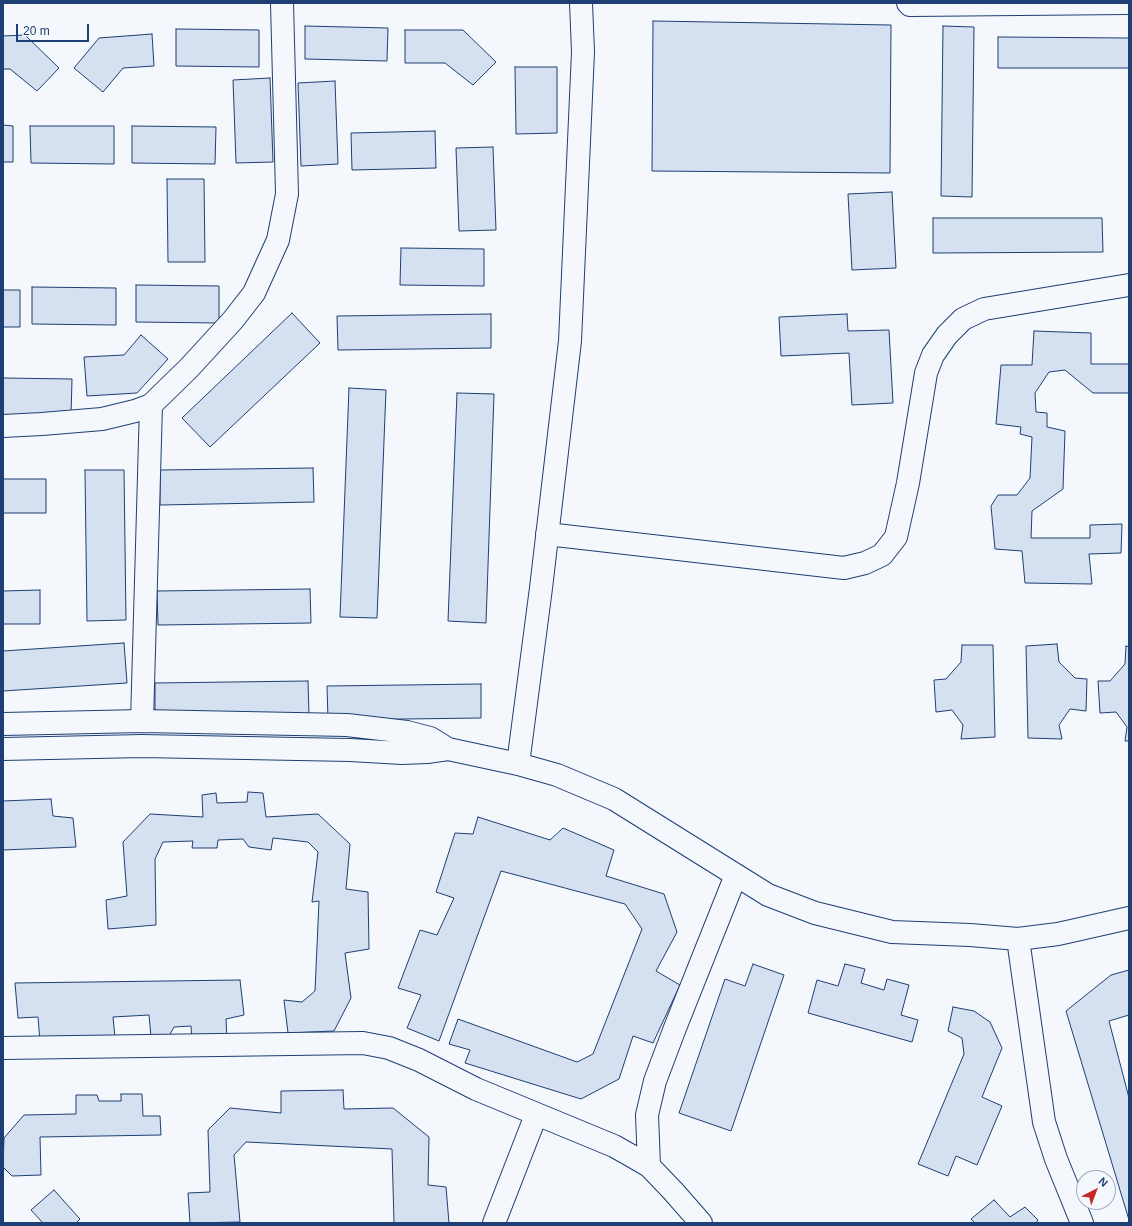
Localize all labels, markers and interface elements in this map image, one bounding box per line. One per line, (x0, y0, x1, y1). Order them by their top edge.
scale bar (18, 16, 91, 42)
text: 20 m (23, 24, 50, 38)
north arrow (1076, 1170, 1116, 1210)
text: N (1096, 1175, 1110, 1189)

